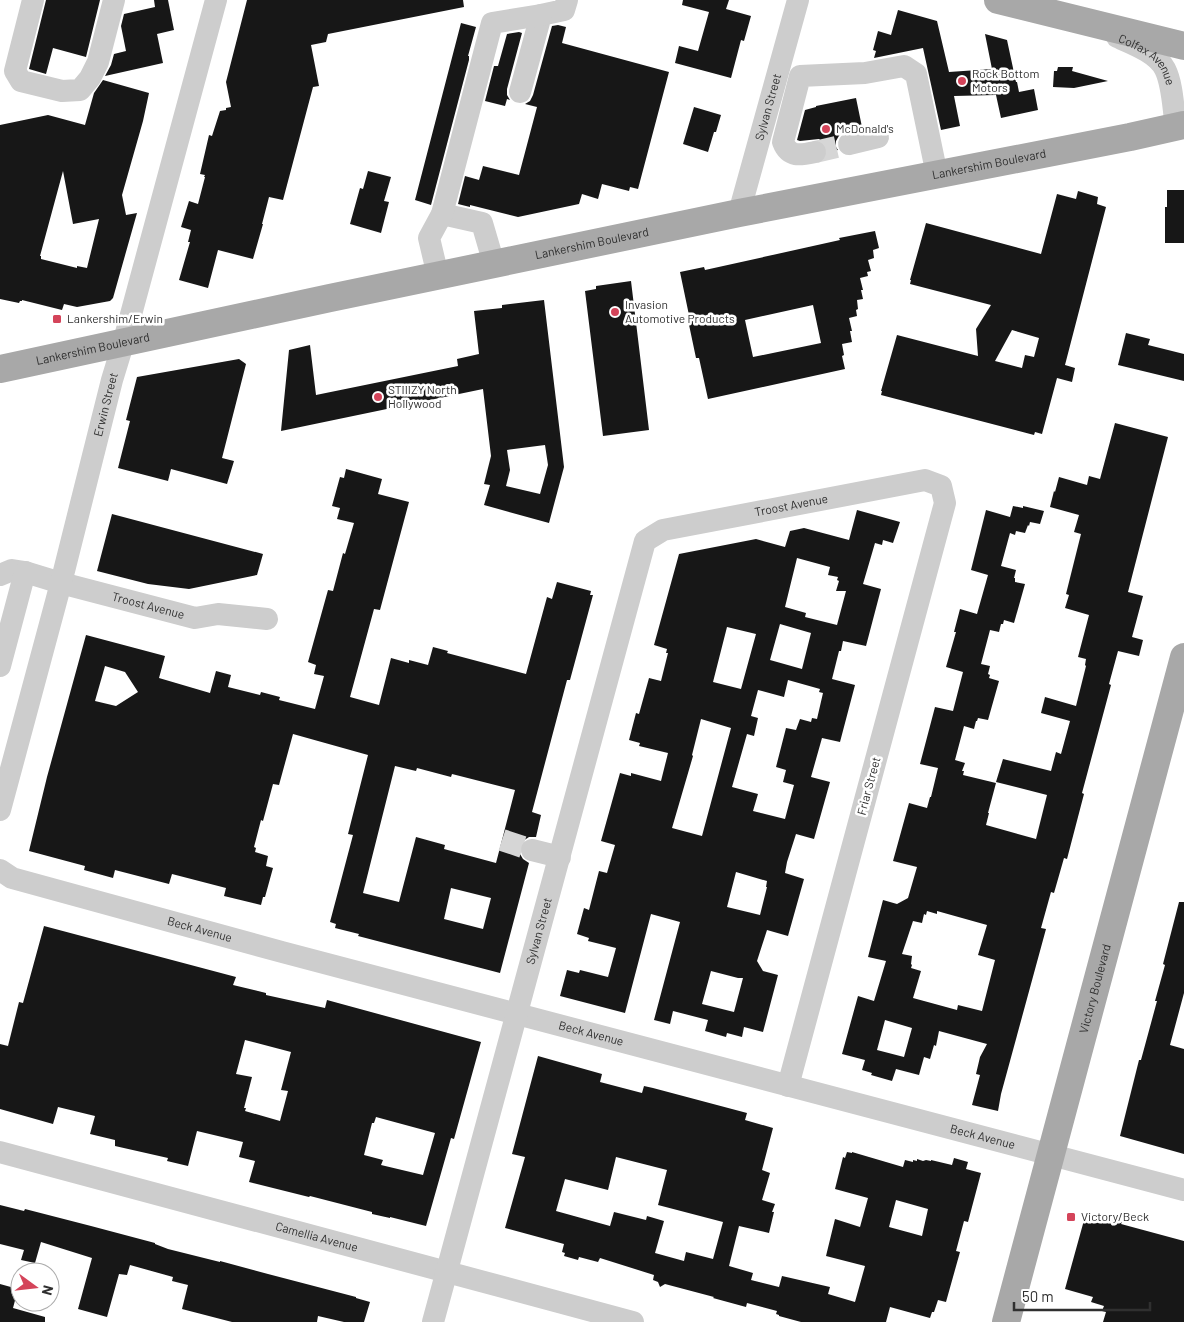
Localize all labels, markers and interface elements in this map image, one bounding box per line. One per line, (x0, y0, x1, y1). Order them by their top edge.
street label: Colfax Avenue (1117, 31, 1178, 86)
place label: Rock Bottom Motors (972, 66, 1040, 94)
street label: Sylvan Street (751, 72, 783, 142)
marker: Rock Bottom Motors (956, 75, 968, 87)
place label: McDonald's (836, 121, 894, 135)
marker: McDonald's (820, 123, 832, 135)
street label: Lankershim Boulevard (931, 146, 1047, 181)
street label: Lankershim Boulevard (534, 224, 650, 261)
place label: Invasion Automotive Products (625, 297, 735, 325)
marker: Invasion Automotive Products (609, 306, 621, 318)
place label: Lankershim/Erwin (67, 311, 163, 325)
marker: Lankershim/Erwin (51, 313, 63, 325)
street label: Lankershim Boulevard (35, 329, 151, 367)
street label: Erwin Street (90, 371, 120, 438)
place label: STIIIZY North Hollywood (388, 382, 457, 410)
marker: STIIIZY North Hollywood (372, 391, 384, 403)
street label: Troost Avenue (753, 491, 829, 518)
street label: Troost Avenue (111, 589, 186, 621)
street label: Friar Street (854, 755, 883, 816)
street label: Sylvan Street (522, 896, 554, 966)
street label: Beck Avenue (166, 913, 234, 944)
street label: Victory Boulevard (1076, 942, 1113, 1035)
street label: Beck Avenue (557, 1017, 625, 1048)
street label: Beck Avenue (949, 1121, 1017, 1151)
place label: Victory/Beck (1081, 1209, 1149, 1223)
marker: Victory/Beck (1065, 1211, 1077, 1223)
street label: Camellia Avenue (274, 1218, 360, 1254)
north arrow (10, 1262, 60, 1312)
scale bar (1014, 1280, 1150, 1312)
text: N (39, 1284, 57, 1297)
text: 50 m (1022, 1287, 1054, 1305)

